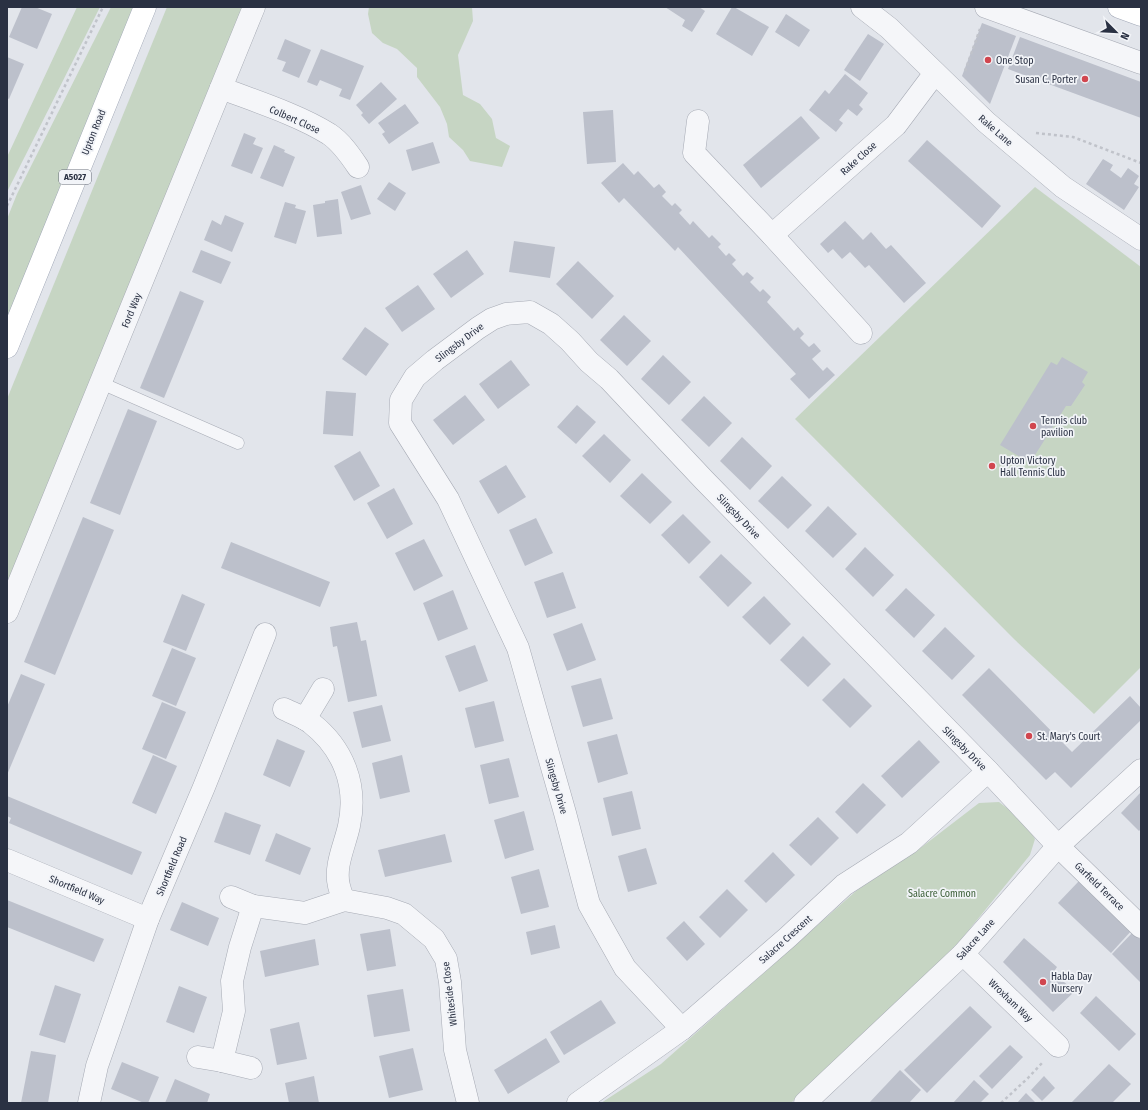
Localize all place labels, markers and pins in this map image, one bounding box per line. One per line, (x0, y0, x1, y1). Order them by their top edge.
marker: One Stop (983, 55, 993, 65)
place label: One Stop (996, 55, 1034, 67)
place label: Susan C. Porter (1015, 74, 1077, 86)
marker: Susan C. Porter (1080, 74, 1090, 84)
place label: Tennis club pavilion (1041, 415, 1087, 439)
marker: Tennis club pavilion (1028, 421, 1038, 431)
place label: Upton Victory Hall Tennis Club (1000, 455, 1065, 479)
marker: Upton Victory Hall Tennis Club (987, 461, 997, 471)
marker: St. Mary's Court (1024, 731, 1034, 741)
place label: St. Mary's Court (1037, 731, 1101, 743)
place label: Habla Day Nursery (1051, 971, 1093, 995)
marker: Habla Day Nursery (1038, 977, 1048, 987)

